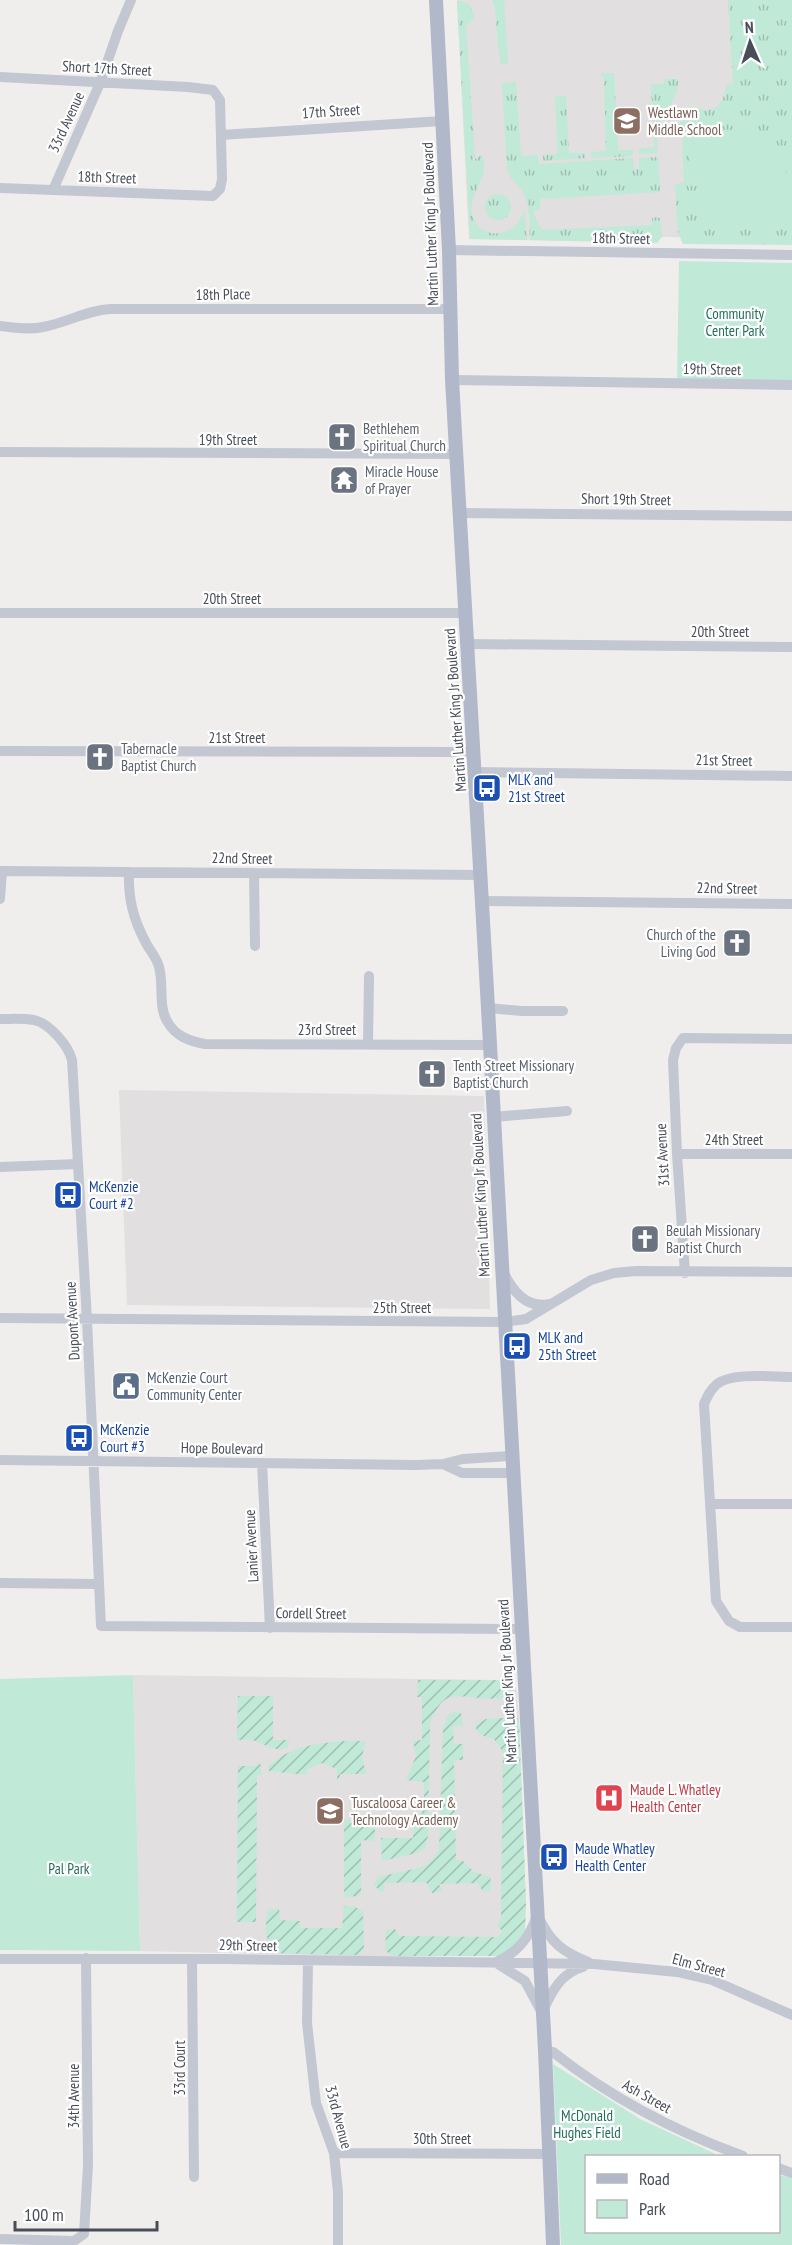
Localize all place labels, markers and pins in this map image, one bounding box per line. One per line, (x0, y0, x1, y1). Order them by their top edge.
place label: Westlawn Middle School (648, 103, 722, 139)
school or university icon: Westlawn Middle School (611, 105, 643, 137)
place label: Bethlehem Spiritual Church (363, 419, 446, 455)
church icon: Bethlehem Spiritual Church (326, 421, 358, 453)
place label: Miracle House of Prayer (365, 462, 438, 498)
temple icon: Miracle House of Prayer (328, 464, 360, 496)
place label: Tabernacle Baptist Church (121, 739, 196, 775)
church icon: Tabernacle Baptist Church (84, 741, 116, 773)
place label: MLK and 21st Street (508, 770, 565, 806)
bus stop icon: MLK and 21st Street (471, 772, 503, 804)
place label: Church of the Living God (647, 925, 716, 961)
church icon: Church of the Living God (721, 927, 753, 959)
place label: Tenth Street Missionary Baptist Church (453, 1056, 574, 1092)
church icon: Tenth Street Missionary Baptist Church (416, 1058, 448, 1090)
place label: McKenzie Court #2 (89, 1177, 138, 1213)
bus stop icon: McKenzie Court #2 (52, 1179, 84, 1211)
place label: Beulah Missionary Baptist Church (666, 1221, 760, 1257)
church icon: Beulah Missionary Baptist Church (629, 1223, 661, 1255)
place label: MLK and 25th Street (538, 1328, 596, 1364)
bus stop icon: MLK and 25th Street (501, 1330, 533, 1362)
place label: McKenzie Court Community Center (147, 1368, 243, 1404)
public building icon: McKenzie Court Community Center (110, 1370, 142, 1402)
place label: McKenzie Court #3 (100, 1420, 149, 1456)
bus stop icon: McKenzie Court #3 (63, 1422, 95, 1454)
place label: Maude L. Whatley Health Center (630, 1780, 721, 1816)
hospital icon: Maude L. Whatley Health Center (593, 1782, 625, 1814)
place label: Tuscaloosa Career & Technology Academy (351, 1793, 458, 1829)
school or university icon: Tuscaloosa Career & Technology Academy (314, 1795, 346, 1827)
place label: Maude Whatley Health Center (575, 1839, 655, 1875)
bus stop icon: Maude Whatley Health Center (538, 1841, 570, 1873)

